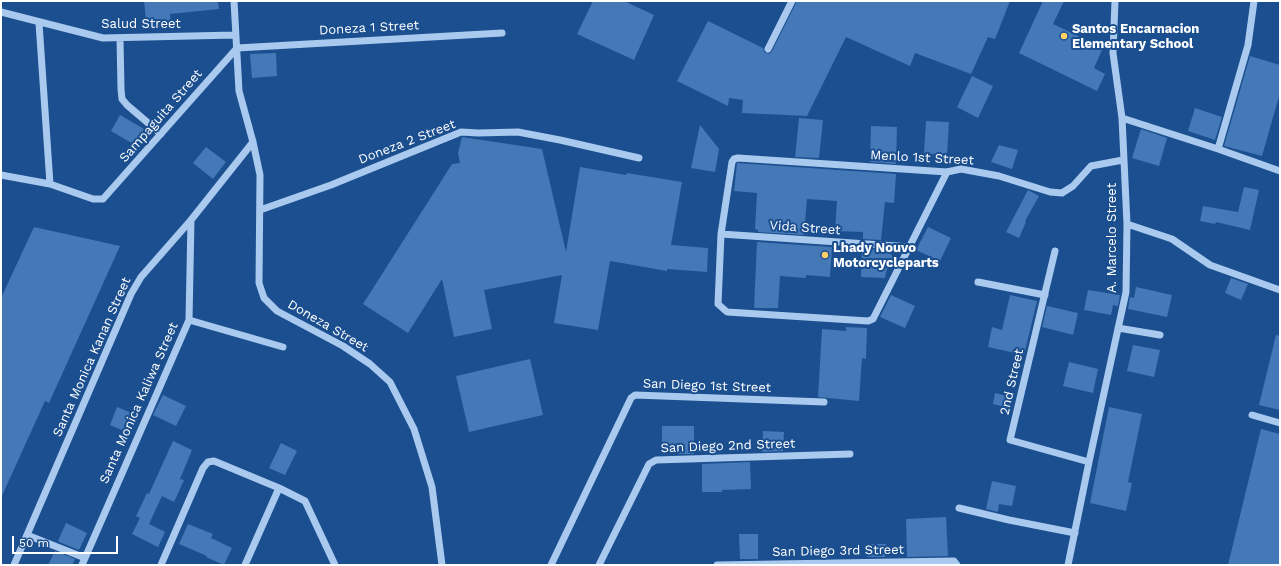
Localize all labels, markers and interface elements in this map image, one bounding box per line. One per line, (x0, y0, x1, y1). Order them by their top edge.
street label: Salud Street (101, 16, 181, 32)
street label: Doneza 1 Street (319, 18, 419, 38)
place label: Santos Encarnacion Elementary School (1072, 21, 1199, 52)
marker: Santos Encarnacion Elementary School (1059, 31, 1069, 41)
street label: Sampaguita Street (116, 66, 206, 166)
street label: Doneza 2 Street (356, 116, 458, 168)
street label: Menlo 1st Street (870, 147, 974, 169)
street label: A. Marcelo Street (1104, 183, 1120, 293)
street label: Vida Street (769, 218, 841, 238)
place label: Lhady Nouvo Motorcycleparts (833, 240, 939, 271)
marker: Lhady Nouvo Motorcycleparts (820, 250, 830, 260)
street label: Santa Monica Kanan Street (50, 275, 134, 439)
street label: Doneza Street (285, 297, 371, 355)
street label: Santa Monica Kaliwa Street (96, 320, 182, 486)
street label: 2nd Street (997, 347, 1027, 417)
street label: San Diego 1st Street (643, 376, 771, 396)
street label: San Diego 2nd Street (660, 436, 796, 456)
scale bar (14, 528, 120, 554)
text: 50 m (19, 536, 49, 550)
street label: San Diego 3rd Street (772, 542, 904, 560)

